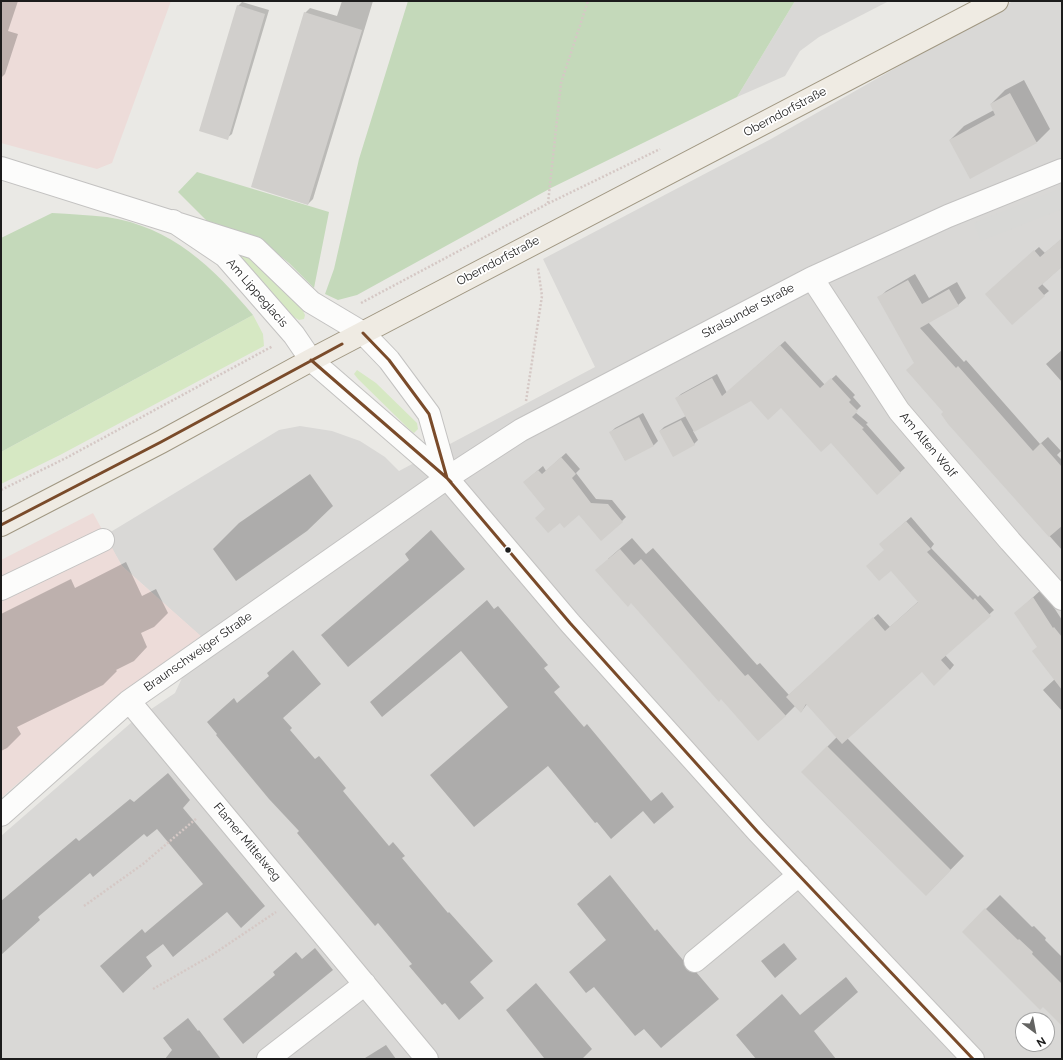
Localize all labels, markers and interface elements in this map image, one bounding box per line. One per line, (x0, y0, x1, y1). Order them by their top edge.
street label: Oberndorfstraße (741, 84, 829, 140)
street label: Oberndorfstraße (454, 233, 542, 289)
street label: Am Lippeglacis (223, 256, 291, 330)
street label: Stralsunder Straße (699, 281, 797, 341)
street label: Am Alten Wolf (897, 409, 959, 481)
unlabelled marker (503, 545, 513, 555)
street label: Braunschweiger Straße (141, 609, 255, 695)
street label: Flamer Mittelweg (210, 800, 284, 884)
north arrow (1015, 1012, 1055, 1052)
text: N (1034, 1034, 1048, 1049)

